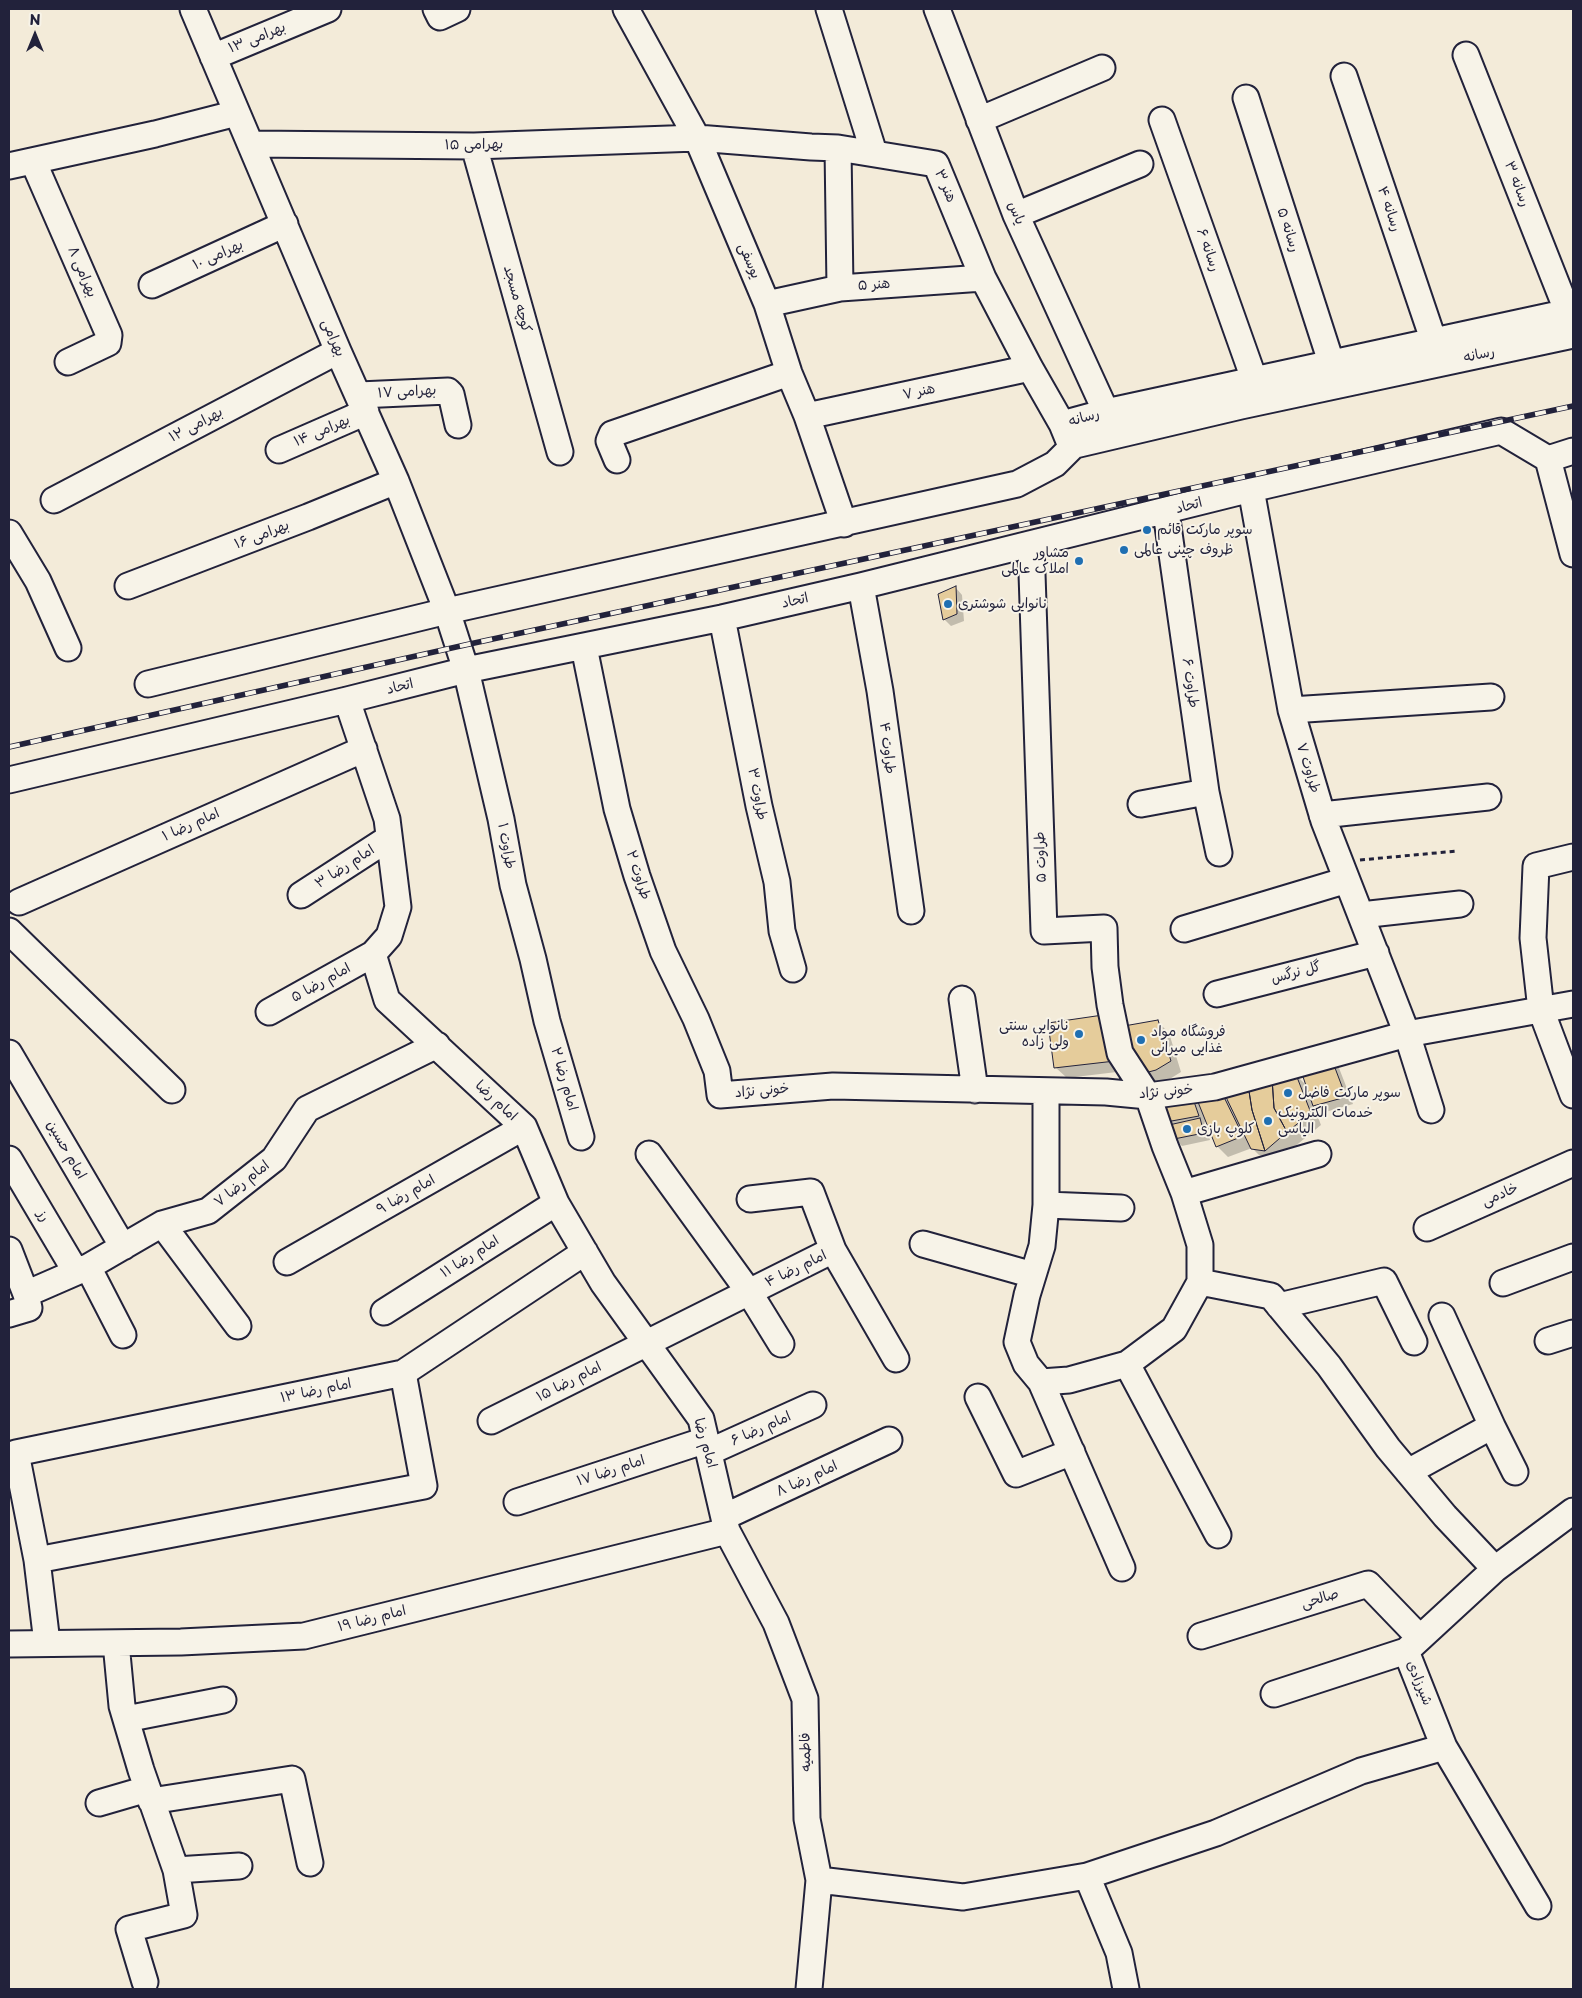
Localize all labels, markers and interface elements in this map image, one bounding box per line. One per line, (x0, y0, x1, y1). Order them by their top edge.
text: N (29, 9, 41, 30)
north arrow (10, 10, 60, 60)
street label: بهرامی ۱۳ (226, 19, 288, 57)
street label: بهرامی ۱۵ (445, 136, 503, 154)
street label: رسانه ۳ (1501, 159, 1533, 209)
street label: هنر ۳ (931, 167, 959, 205)
street label: رسانه ۴ (1373, 184, 1405, 234)
street label: یاس (1004, 199, 1028, 227)
street label: رسانه ۵ (1273, 206, 1303, 254)
street label: رسانه ۶ (1193, 226, 1223, 274)
street label: بهرامی ۱۰ (190, 236, 246, 274)
street label: یوسفی (734, 241, 764, 281)
street label: بهرامی ۸ (64, 244, 100, 300)
street label: کوچه مسجد (499, 264, 535, 334)
street label: هنر ۵ (857, 275, 891, 295)
street label: بهرامی (318, 317, 348, 359)
street label: رسانه (1462, 343, 1496, 367)
street label: هنر ۷ (901, 380, 937, 404)
street label: بهرامی ۱۷ (377, 382, 437, 402)
street label: بهرامی ۱۲ (166, 404, 226, 446)
street label: رسانه (1066, 406, 1102, 430)
street label: بهرامی ۱۴ (291, 412, 353, 450)
street label: اتحاد (1174, 494, 1204, 518)
street label: بهرامی ۱۶ (232, 517, 292, 553)
place label: سوپر مارکت قائم (1157, 522, 1253, 538)
marker: سوپر مارکت قائم (1141, 524, 1153, 536)
place label: ظروف چینی عالمی (1134, 542, 1233, 558)
marker: ظروف چینی عالمی (1118, 544, 1130, 556)
place label: مشاور املاک عالمی (1001, 545, 1069, 578)
marker: مشاور املاک عالمی (1073, 555, 1085, 567)
street label: اتحاد (780, 590, 810, 612)
place label: نانوایی شوشتری (958, 596, 1047, 612)
marker: نانوایی شوشتری (942, 598, 954, 610)
street label: طراوت ۶ (1178, 657, 1202, 709)
street label: اتحاد (385, 676, 415, 698)
street label: طراوت ۴ (875, 721, 899, 775)
street label: طراوت ۷ (1292, 741, 1324, 795)
street label: طراوت ۳ (744, 766, 770, 822)
street label: امام رضا ۱ (160, 805, 222, 845)
street label: طراوت ۱ (494, 822, 518, 870)
street label: طراوت ۵ (1032, 831, 1050, 883)
street label: امام رضا ۳ (312, 842, 378, 892)
street label: طراوت ۲ (622, 848, 654, 902)
street label: گل نرگس (1269, 958, 1323, 988)
street label: امام رضا ۵ (288, 960, 354, 1006)
place label: نانوایی سنتی ولی زاده (999, 1018, 1069, 1050)
place label: فروشگاه مواد غذایی میرانی (1151, 1024, 1226, 1056)
marker: نانوایی سنتی ولی زاده (1073, 1028, 1085, 1040)
marker: فروشگاه مواد غذایی میرانی (1135, 1034, 1147, 1046)
street label: امام رضا ۲ (547, 1045, 581, 1113)
street label: امام رضا (472, 1077, 520, 1125)
street label: خونی نژاد (734, 1080, 790, 1102)
street label: خونی نژاد (1138, 1081, 1194, 1103)
place label: سوپر مارکت فاضل (1298, 1085, 1401, 1101)
marker: سوپر مارکت فاضل (1282, 1087, 1294, 1099)
place label: خدمات الکترونیک الیاسی (1278, 1105, 1373, 1138)
marker: خدمات الکترونیک الیاسی (1262, 1115, 1274, 1127)
street label: امام حسین (43, 1118, 89, 1182)
place label: کلوپ بازی (1197, 1121, 1254, 1137)
marker: کلوپ بازی (1181, 1123, 1193, 1135)
street label: امام رضا ۷ (211, 1157, 273, 1211)
street label: امام رضا ۹ (374, 1172, 438, 1218)
street label: خادمی (1479, 1180, 1521, 1210)
street label: رز (33, 1207, 53, 1225)
street label: امام رضا ۱۱ (438, 1232, 502, 1282)
street label: امام رضا ۴ (762, 1247, 830, 1291)
street label: امام رضا ۱۵ (534, 1358, 604, 1406)
street label: امام رضا ۱۳ (279, 1375, 353, 1407)
street label: امام رضا ۶ (728, 1408, 794, 1450)
street label: امام رضا (690, 1416, 720, 1470)
street label: امام رضا ۱۷ (575, 1452, 647, 1490)
street label: امام رضا ۸ (774, 1458, 840, 1500)
street label: صالحی (1299, 1585, 1341, 1613)
street label: امام رضا ۱۹ (336, 1602, 408, 1636)
street label: شیرزادی (1402, 1658, 1436, 1708)
street label: فاطمیه (797, 1732, 815, 1772)

